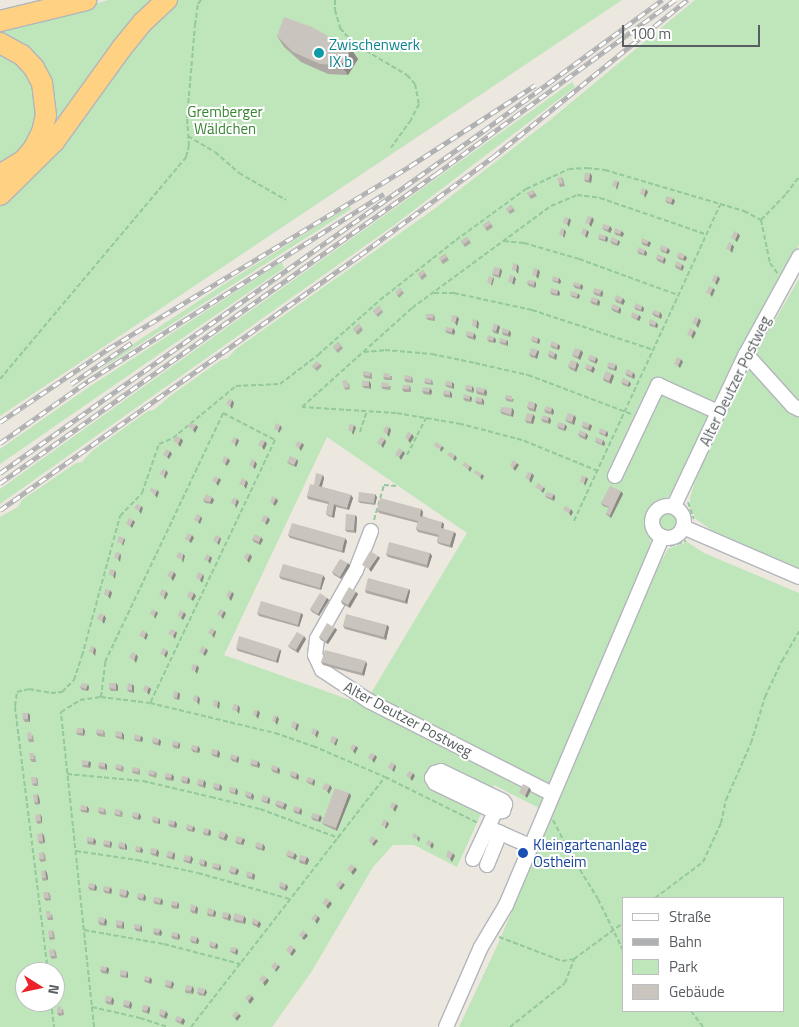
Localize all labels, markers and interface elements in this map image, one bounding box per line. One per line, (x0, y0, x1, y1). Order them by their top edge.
scale bar (624, 15, 762, 47)
text: 100 m (630, 22, 671, 45)
place label: Zwischenwerk IX b (329, 35, 420, 70)
marker: Zwischenwerk IX b (313, 47, 325, 59)
park label: Gremberger Wäldchen (187, 102, 263, 137)
street label: Alter Deutzer Postweg (696, 313, 774, 449)
street label: Alter Deutzer Postweg (341, 678, 475, 760)
place label: Kleingartenanlage Ostheim (533, 835, 647, 870)
marker: Kleingartenanlage Ostheim (517, 847, 529, 859)
legend (622, 897, 784, 1012)
text: Straße (669, 905, 711, 928)
text: Bahn (669, 930, 702, 953)
text: Park (669, 955, 698, 978)
north arrow (15, 962, 65, 1012)
text: Gebäude (669, 980, 725, 1003)
text: N (43, 983, 65, 996)

